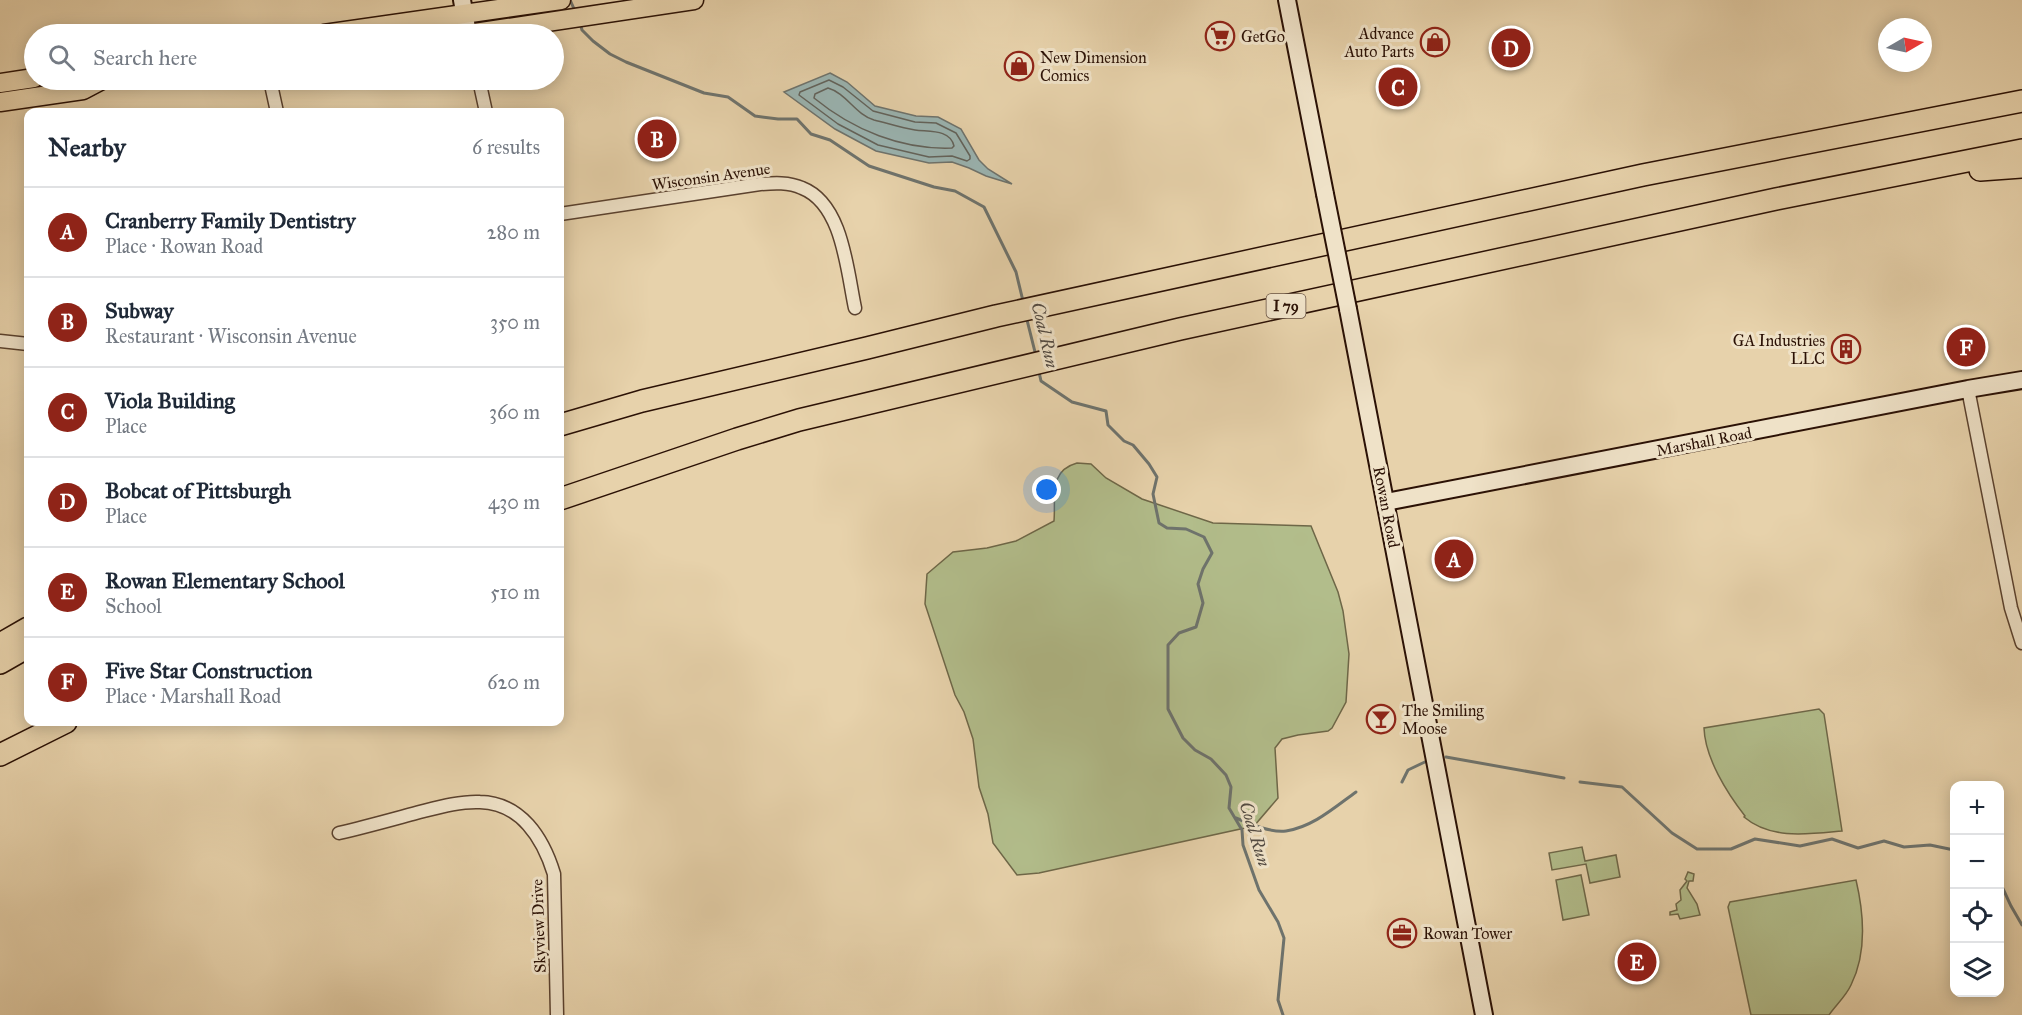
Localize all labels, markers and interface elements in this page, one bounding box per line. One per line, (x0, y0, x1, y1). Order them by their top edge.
north arrow (1878, 18, 1932, 72)
supermarket icon: GetGo (1204, 20, 1236, 52)
search box (24, 24, 564, 90)
place label: Advance Auto Parts (1343, 24, 1414, 61)
shop icon: Advance Auto Parts (1419, 26, 1451, 58)
pin: D (1492, 26, 1530, 70)
place label: GetGo (1241, 27, 1285, 46)
icon: search (45, 41, 78, 74)
text: Search here (93, 44, 197, 71)
place label: New Dimension Comics (1040, 48, 1147, 85)
shop icon: New Dimension Comics (1003, 50, 1035, 82)
pin: C (1378, 64, 1418, 110)
pin: B (638, 116, 676, 162)
text: Nearby (48, 131, 126, 163)
text: 6 results (472, 135, 540, 159)
street label: Wisconsin Avenue (651, 159, 772, 194)
text: Cranberry Family Dentistry (105, 207, 356, 234)
text: A (61, 220, 74, 244)
text: 280 m (487, 220, 540, 244)
text: Place · Rowan Road (105, 234, 263, 258)
road number: I 79 (1266, 294, 1306, 318)
text: Subway (105, 297, 174, 324)
water label: Coal Run (1027, 300, 1063, 371)
text: B (61, 310, 74, 334)
text: 350 m (490, 310, 540, 334)
text: Restaurant · Wisconsin Avenue (105, 324, 357, 348)
pin: F (1946, 324, 1986, 370)
place label: GA Industries LLC (1733, 331, 1825, 368)
building icon: GA Industries LLC (1830, 333, 1862, 365)
text: Viola Building (105, 387, 235, 414)
text: C (61, 400, 74, 424)
text: 360 m (489, 400, 540, 424)
text: Place (105, 414, 147, 438)
street label: Marshall Road (1655, 423, 1753, 460)
street label: Rowan Road (1369, 465, 1404, 549)
your location (1032, 475, 1061, 504)
text: Bobcat of Pittsburgh (105, 477, 291, 504)
text: D (60, 490, 75, 514)
text: 430 m (488, 490, 540, 514)
text: Place (105, 504, 147, 528)
pin: A (1434, 536, 1474, 582)
text: Rowan Elementary School (105, 567, 345, 594)
text: E (60, 580, 75, 604)
text: 510 m (490, 580, 540, 604)
text: School (105, 594, 162, 618)
text: Five Star Construction (105, 657, 312, 684)
text: F (61, 670, 74, 694)
text: 620 m (487, 670, 540, 694)
text: Place · Marshall Road (105, 684, 281, 708)
place label: The Smiling Moose (1402, 701, 1484, 738)
bar icon: The Smiling Moose (1365, 703, 1397, 735)
map controls (1950, 781, 2004, 997)
button: + (1950, 781, 2004, 835)
water label: Coal Run (1235, 799, 1276, 870)
button: − (1950, 835, 2004, 889)
street label: Skyview Drive (527, 878, 550, 973)
button: locate (1950, 889, 2004, 943)
office icon: Rowan Tower (1386, 917, 1418, 949)
place label: Rowan Tower (1423, 924, 1512, 943)
pin: E (1618, 940, 1656, 984)
button: layers (1950, 943, 2004, 997)

